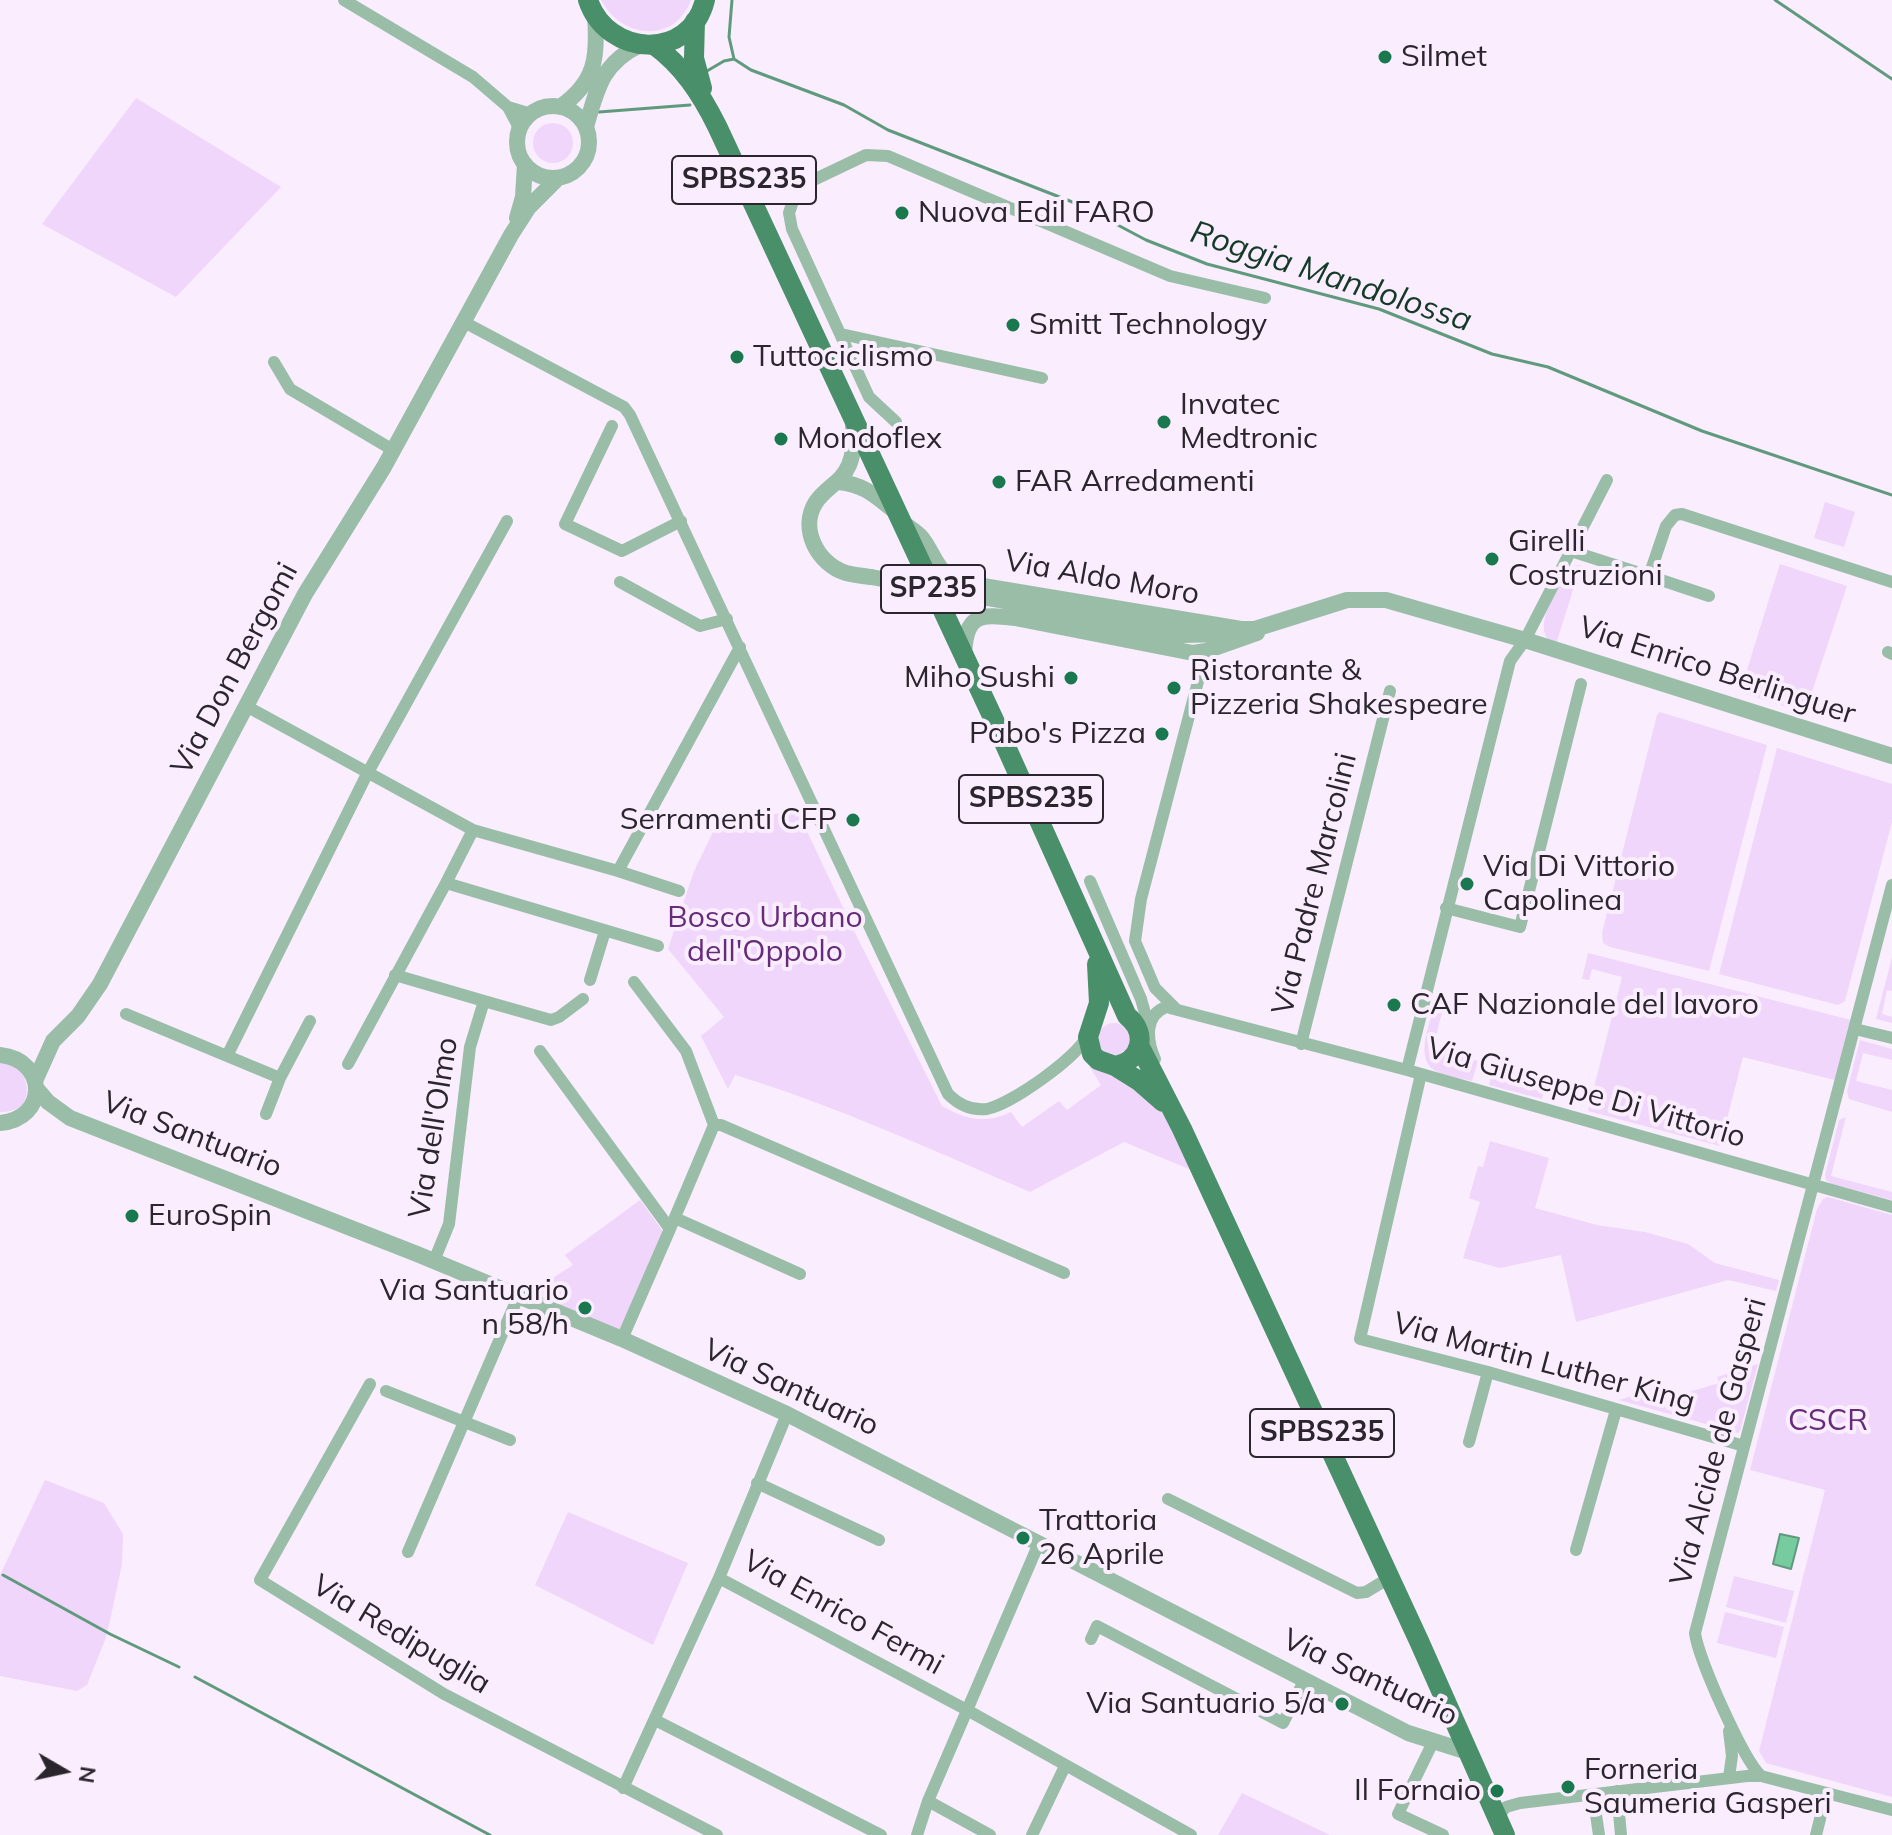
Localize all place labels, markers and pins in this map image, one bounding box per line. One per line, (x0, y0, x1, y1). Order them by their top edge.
place label: Silmet (1401, 39, 1487, 75)
marker: Silmet (1376, 48, 1394, 66)
place label: Nuova Edil FARO (918, 195, 1155, 231)
marker: Nuova Edil FARO (893, 204, 911, 222)
place label: Smitt Technology (1029, 307, 1267, 343)
marker: Smitt Technology (1004, 316, 1022, 334)
place label: Tuttociclismo (753, 339, 933, 375)
marker: Tuttociclismo (728, 348, 746, 366)
place label: Invatec Medtronic (1180, 387, 1318, 458)
marker: Invatec Medtronic (1155, 413, 1173, 431)
place label: Mondoflex (797, 421, 942, 457)
marker: Mondoflex (772, 430, 790, 448)
place label: FAR Arredamenti (1015, 464, 1255, 500)
marker: FAR Arredamenti (990, 473, 1008, 491)
place label: Girelli Costruzioni (1508, 524, 1663, 594)
marker: Girelli Costruzioni (1483, 550, 1501, 568)
place label: Ristorante & Pizzeria Shakespeare (1190, 653, 1488, 724)
place label: Miho Sushi (904, 660, 1055, 696)
marker: Miho Sushi (1062, 669, 1080, 687)
marker: Ristorante & Pizzeria Shakespeare (1165, 679, 1183, 697)
place label: Pabo's Pizza (969, 716, 1146, 752)
marker: Pabo's Pizza (1153, 725, 1171, 743)
place label: Serramenti CFP (620, 802, 837, 838)
marker: Serramenti CFP (844, 811, 862, 829)
place label: Via Di Vittorio Capolinea (1483, 849, 1675, 920)
marker: Via Di Vittorio Capolinea (1458, 875, 1476, 893)
place label: CAF Nazionale del lavoro (1410, 987, 1759, 1023)
marker: CAF Nazionale del lavoro (1385, 996, 1403, 1014)
place label: EuroSpin (148, 1198, 272, 1234)
marker: EuroSpin (123, 1207, 141, 1225)
place label: Via Santuario n 58/h (380, 1273, 569, 1344)
marker: Via Santuario n 58/h (576, 1299, 594, 1317)
place label: Trattoria 26 Aprile (1039, 1503, 1164, 1574)
marker: Trattoria 26 Aprile (1014, 1529, 1032, 1547)
place label: Via Santuario 5/a (1086, 1686, 1326, 1722)
marker: Via Santuario 5/a (1333, 1695, 1351, 1713)
place label: Forneria Saumeria Gasperi (1584, 1752, 1832, 1822)
place label: Il Fornaio (1354, 1773, 1481, 1809)
marker: Forneria Saumeria Gasperi (1559, 1778, 1577, 1796)
marker: Il Fornaio (1488, 1782, 1506, 1800)

